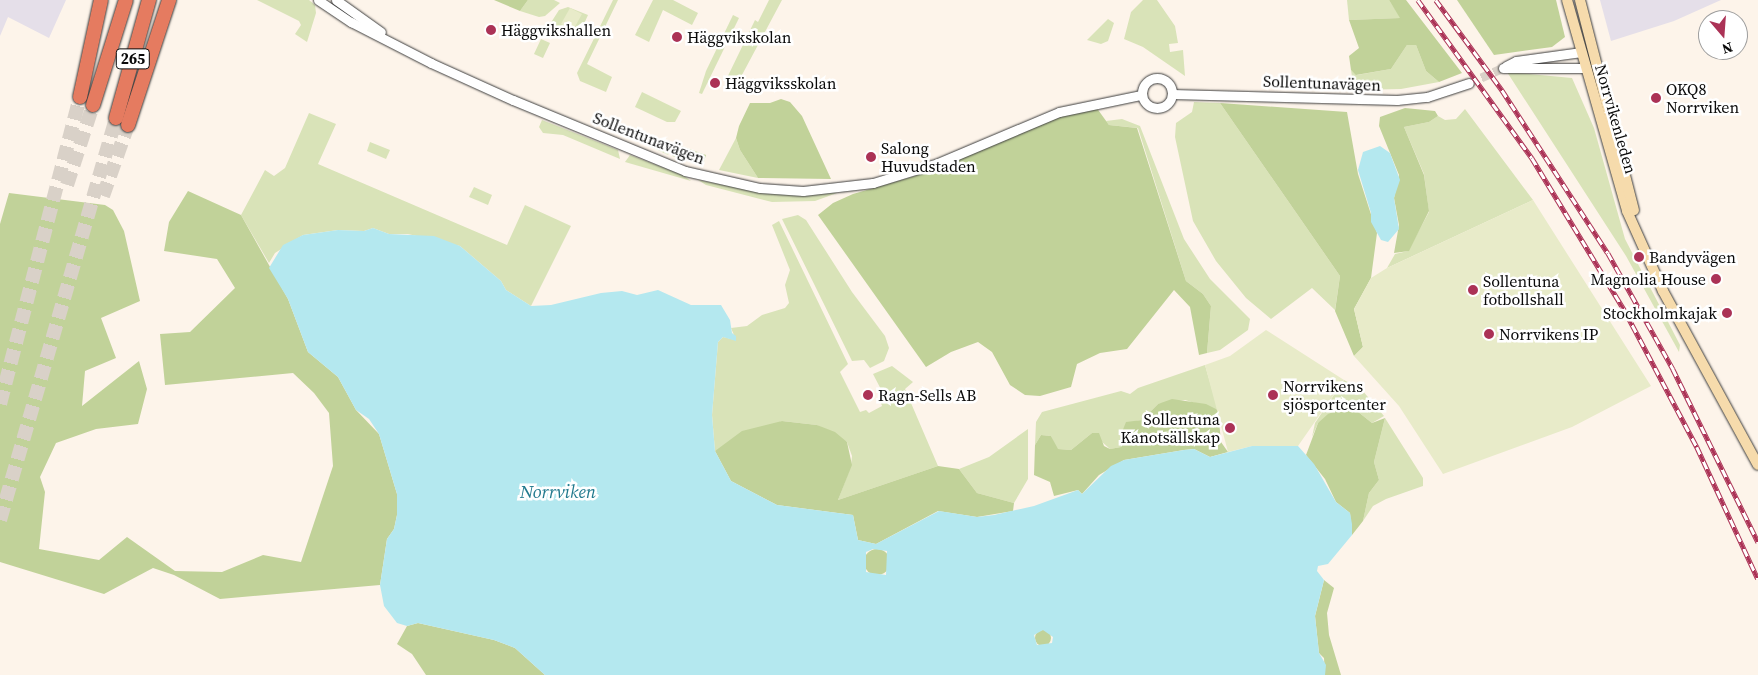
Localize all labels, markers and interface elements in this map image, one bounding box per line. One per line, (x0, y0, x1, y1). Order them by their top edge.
north arrow (1698, 10, 1748, 60)
place label: Häggvikshallen (501, 20, 611, 40)
marker: Häggvikshallen (485, 24, 497, 36)
place label: Häggvikskolan (687, 27, 791, 47)
marker: Häggvikskolan (671, 31, 683, 43)
text: N (1719, 37, 1735, 59)
road number: 265 (116, 46, 150, 72)
street label: Norrvikenleden (1591, 62, 1641, 176)
street label: Sollentunavägen (1263, 71, 1381, 95)
place label: Häggviksskolan (725, 73, 836, 93)
marker: Häggviksskolan (709, 77, 721, 89)
place label: OKQ8 Norrviken (1666, 79, 1739, 117)
marker: OKQ8 Norrviken (1650, 92, 1662, 104)
street label: Sollentunavägen (590, 108, 708, 168)
place label: Salong Huvudstaden (881, 138, 976, 176)
marker: Salong Huvudstaden (865, 151, 877, 163)
place label: Bandyvägen (1649, 247, 1736, 267)
marker: Bandyvägen (1633, 251, 1645, 263)
place label: Magnolia House (1591, 269, 1706, 289)
place label: Sollentuna fotbollshall (1483, 271, 1564, 309)
marker: Magnolia House (1710, 273, 1722, 285)
marker: Sollentuna fotbollshall (1467, 284, 1479, 296)
place label: Stockholmkajak (1603, 303, 1717, 323)
marker: Stockholmkajak (1721, 307, 1733, 319)
place label: Norrvikens IP (1499, 324, 1598, 344)
marker: Norrvikens IP (1483, 328, 1495, 340)
place label: Norrvikens sjösportcenter (1283, 376, 1386, 414)
place label: Ragn-Sells AB (878, 385, 976, 405)
marker: Ragn-Sells AB (862, 389, 874, 401)
marker: Norrvikens sjösportcenter (1267, 389, 1279, 401)
place label: Sollentuna Kanotsällskap (1121, 409, 1220, 447)
marker: Sollentuna Kanotsällskap (1224, 422, 1236, 434)
water label: Norrviken (520, 481, 596, 503)

